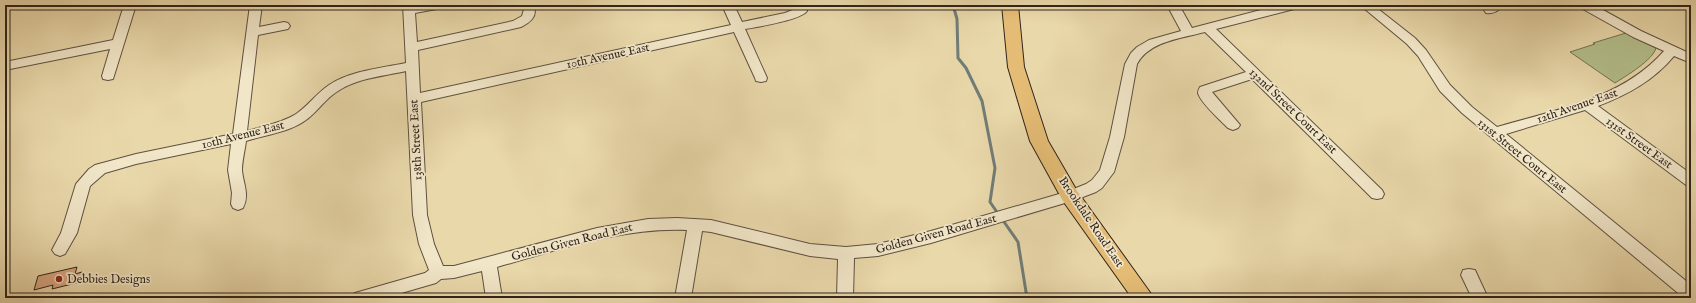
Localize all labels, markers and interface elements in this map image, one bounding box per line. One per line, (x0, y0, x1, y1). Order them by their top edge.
street label: 10th Avenue East (565, 40, 651, 72)
street label: 132nd Street Court East (1246, 65, 1340, 157)
street label: 12th Avenue East (1535, 85, 1619, 127)
street label: 138th Street East (406, 99, 426, 181)
street label: 131st Street East (1603, 114, 1675, 172)
street label: 131st Street Court East (1474, 115, 1570, 197)
street label: 10th Avenue East (200, 117, 286, 153)
street label: Brookdale Road East (1055, 174, 1127, 270)
street label: Golden Given Road East (874, 211, 998, 257)
street label: Golden Given Road East (510, 220, 634, 264)
place label: Debbies Designs (67, 272, 150, 287)
marker: Debbies Designs (54, 274, 64, 284)

